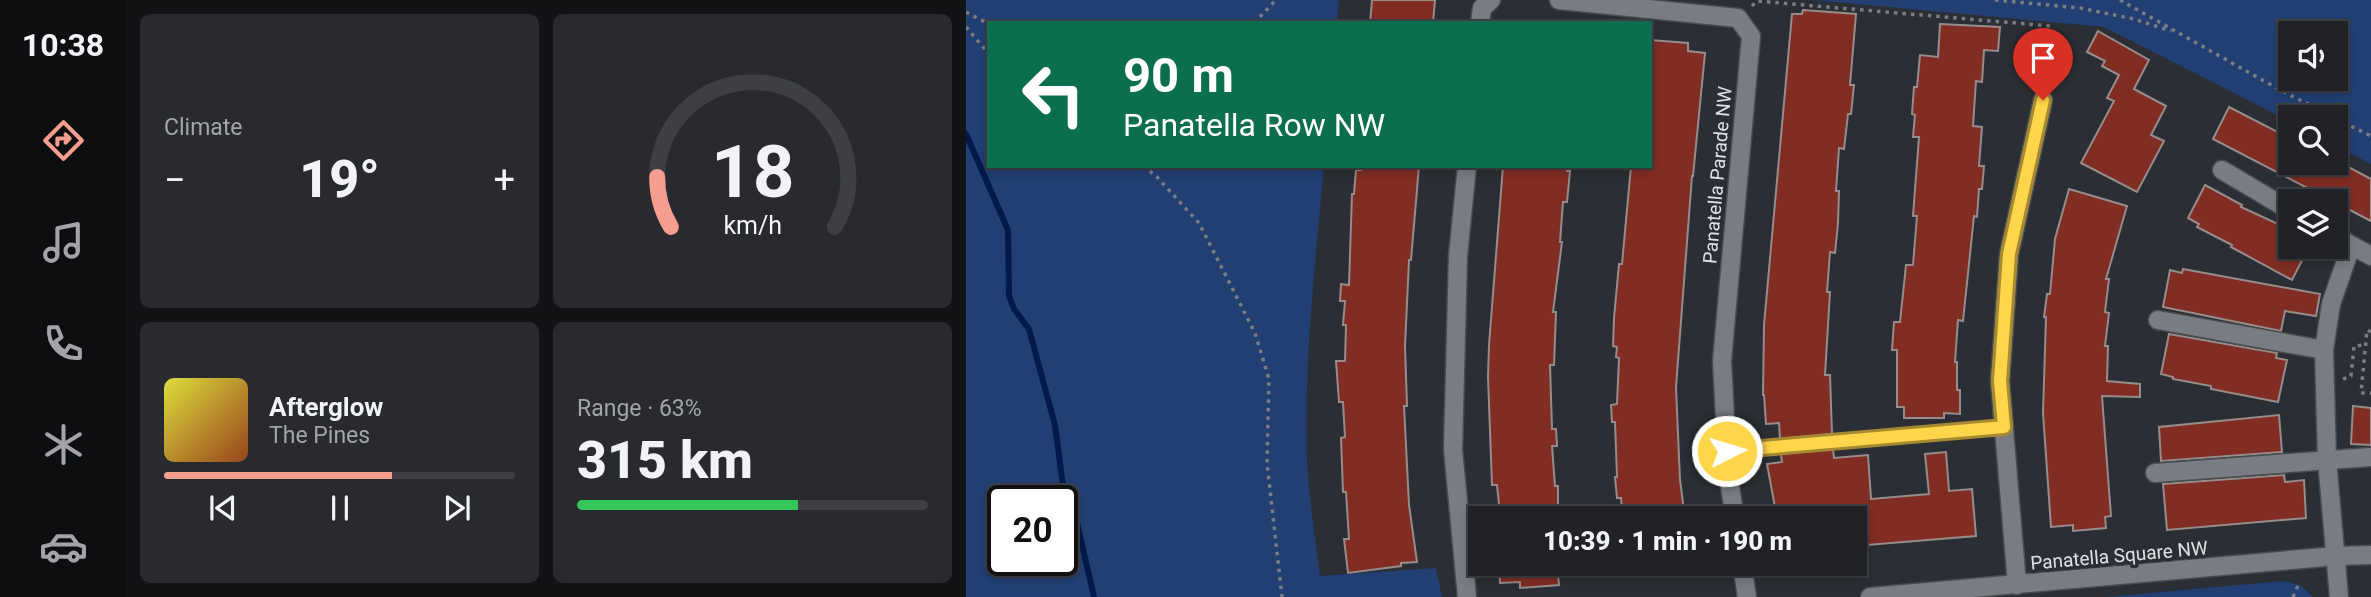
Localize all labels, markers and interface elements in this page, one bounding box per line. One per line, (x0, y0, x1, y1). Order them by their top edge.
map controls (2278, 21, 2348, 259)
button: sound (2278, 21, 2348, 91)
text: 10:38 (22, 26, 104, 64)
pin (2013, 28, 2073, 100)
icon: arrive (2024, 39, 2062, 77)
text: 90 m (1123, 47, 1234, 104)
icon: left (1008, 49, 1099, 140)
street label: Panatella Parade NW (1698, 85, 1737, 265)
button: search (2278, 105, 2348, 175)
text: Panatella Row NW (1123, 106, 1385, 144)
text: Climate (164, 114, 243, 141)
icon: directions (39, 116, 88, 165)
text: 18 (711, 129, 794, 215)
text: 19° (299, 149, 380, 210)
text: − (164, 158, 186, 202)
text: + (493, 158, 515, 202)
button: layers (2278, 189, 2348, 259)
text: km/h (723, 211, 782, 240)
icon: music (39, 218, 88, 267)
icon: phone (39, 319, 88, 368)
text: Afterglow (269, 392, 383, 422)
text: Range · 63% (577, 395, 702, 422)
position arrow (1690, 414, 1764, 488)
icon: climate (39, 420, 88, 469)
text: The Pines (269, 422, 370, 449)
text: 315 km (577, 430, 753, 491)
speed limit sign: 20 (987, 485, 1078, 576)
icon: previous (204, 489, 242, 527)
icon: pause (321, 489, 359, 527)
icon: next (438, 489, 476, 527)
icon: car (39, 522, 88, 571)
text: 10:39 · 1 min · 190 m (1543, 526, 1792, 556)
street label: Panatella Square NW (2029, 536, 2209, 575)

